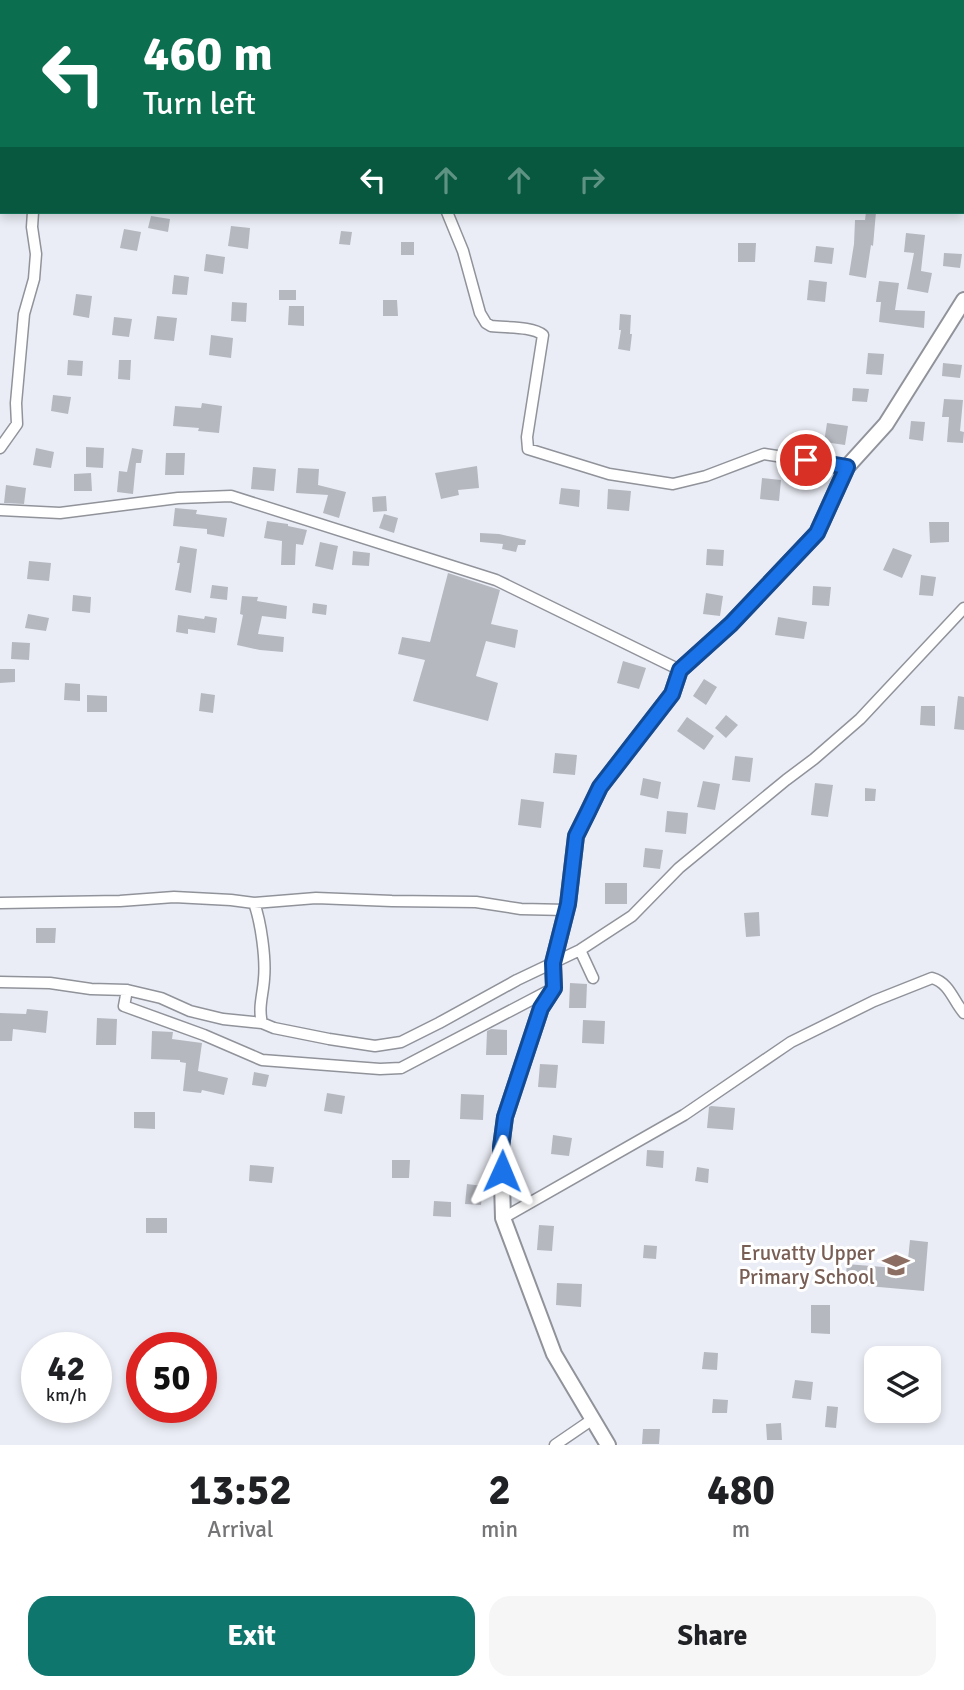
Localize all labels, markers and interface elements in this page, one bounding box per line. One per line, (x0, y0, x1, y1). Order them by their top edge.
text: 460 m (143, 24, 273, 84)
icon: left (28, 28, 119, 119)
text: Turn left (143, 84, 256, 123)
icon: left (354, 161, 392, 199)
icon: ahead (427, 161, 465, 199)
icon: ahead (500, 161, 538, 199)
icon: right (573, 161, 611, 199)
pin (776, 430, 836, 490)
icon: arrive (787, 441, 825, 479)
position arrow (465, 1134, 539, 1208)
place label: Eruvatty Upper Primary School (739, 1240, 875, 1290)
school or university icon: Eruvatty Upper Primary School (881, 1250, 911, 1280)
speed limit sign: 50 (126, 1332, 217, 1423)
map controls (864, 1346, 941, 1423)
button: layers (864, 1346, 941, 1423)
text: 42 (48, 1347, 85, 1390)
text: km/h (46, 1384, 87, 1406)
text: 13:52 (189, 1465, 292, 1516)
text: 2 (488, 1465, 511, 1516)
text: 480 (707, 1465, 775, 1516)
text: Arrival (207, 1515, 274, 1544)
text: min (481, 1515, 518, 1544)
text: m (732, 1515, 750, 1544)
button: Exit (28, 1596, 475, 1676)
button: Share (489, 1596, 936, 1676)

